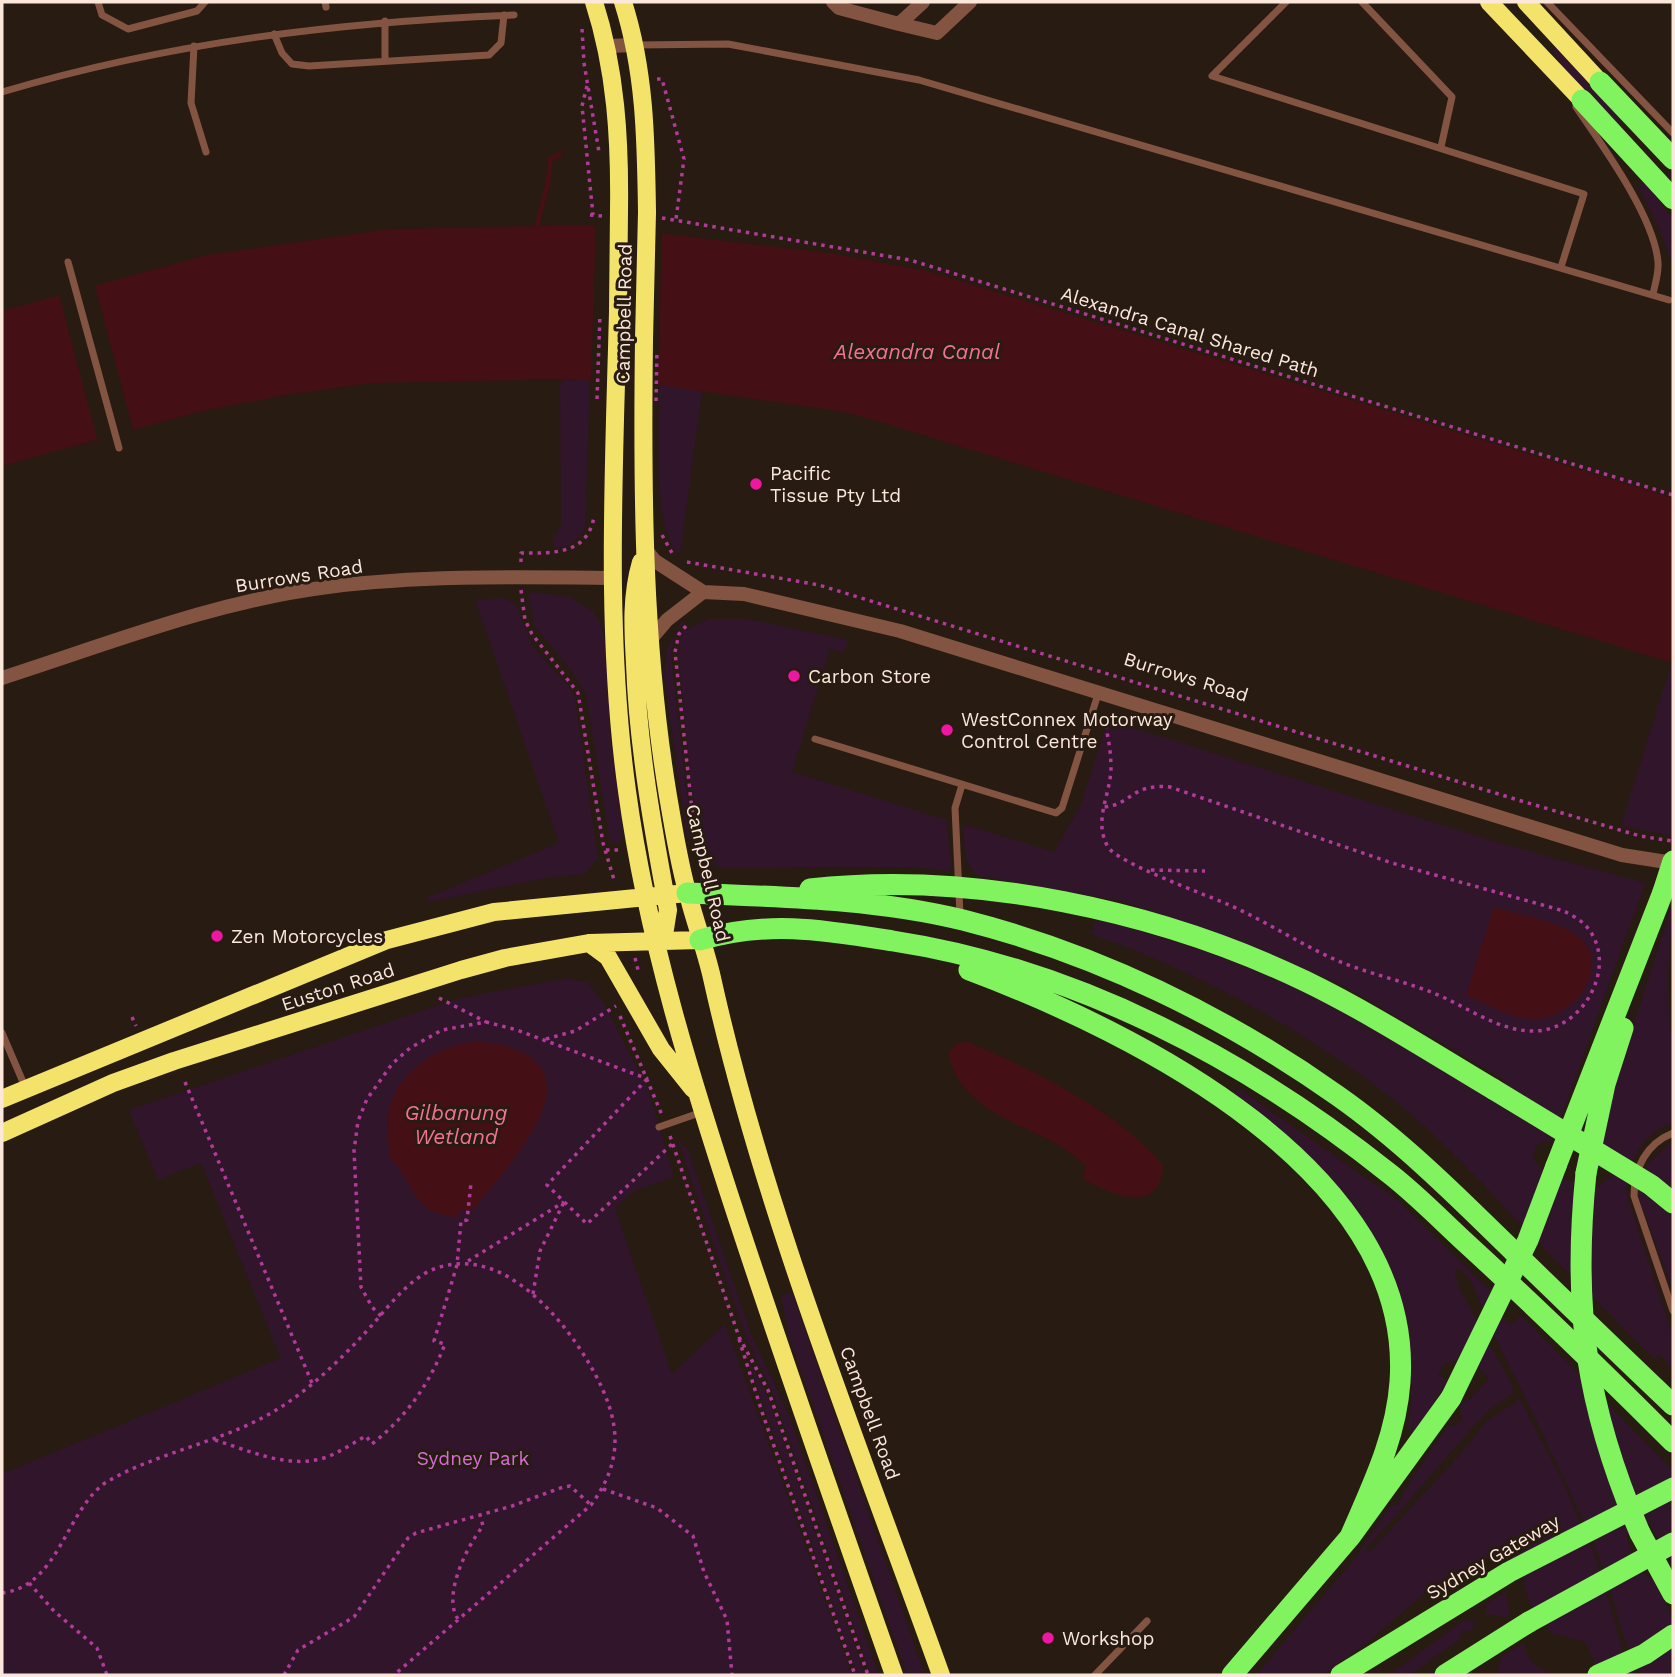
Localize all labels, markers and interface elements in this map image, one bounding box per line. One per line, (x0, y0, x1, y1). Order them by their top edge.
street label: Campbell Road (611, 244, 637, 384)
street label: Alexandra Canal Shared Path (1058, 282, 1322, 382)
water label: Alexandra Canal (833, 339, 1000, 364)
place label: Pacific Tissue Pty Ltd (770, 462, 901, 507)
marker: Pacific Tissue Pty Ltd (748, 476, 764, 492)
street label: Burrows Road (234, 555, 364, 597)
street label: Burrows Road (1121, 647, 1251, 707)
place label: Carbon Store (808, 665, 931, 688)
marker: Carbon Store (786, 668, 802, 684)
place label: WestConnex Motorway Control Centre (961, 708, 1173, 753)
marker: WestConnex Motorway Control Centre (939, 722, 955, 738)
street label: Campbell Road (681, 802, 735, 944)
place label: Zen Motorcycles (231, 925, 383, 948)
marker: Zen Motorcycles (209, 928, 225, 944)
street label: Euston Road (279, 958, 397, 1016)
water label: Gilbanung Wetland (404, 1100, 508, 1149)
street label: Campbell Road (835, 1343, 905, 1483)
park label: Sydney Park (417, 1447, 529, 1470)
street label: Sydney Gateway (1422, 1509, 1564, 1604)
place label: Workshop (1062, 1627, 1154, 1650)
marker: Workshop (1040, 1630, 1056, 1646)

